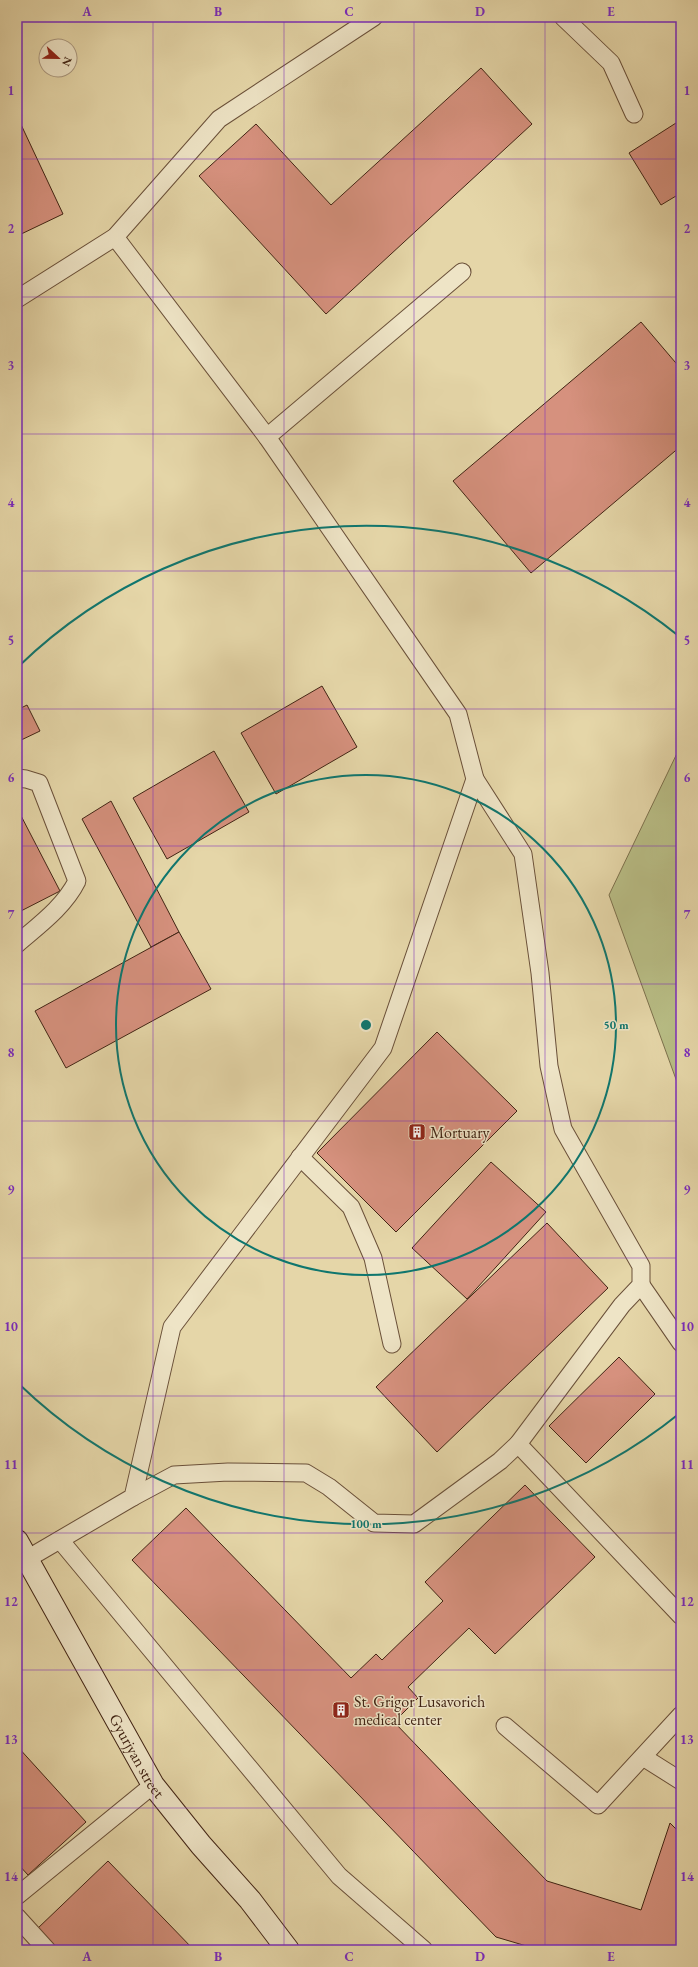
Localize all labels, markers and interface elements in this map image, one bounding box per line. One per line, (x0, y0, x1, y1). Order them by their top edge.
text: A (81, 3, 92, 20)
text: B (214, 3, 222, 20)
text: C (344, 3, 354, 20)
text: D (475, 3, 485, 20)
text: E (607, 3, 615, 20)
north arrow (38, 38, 78, 78)
text: N (59, 55, 75, 69)
text: 1 (8, 82, 15, 99)
text: 1 (684, 82, 691, 99)
text: 2 (8, 220, 15, 237)
text: 2 (684, 220, 691, 237)
text: 3 (8, 357, 15, 374)
text: 3 (684, 357, 691, 374)
text: 4 (8, 494, 15, 511)
text: 4 (684, 494, 691, 511)
text: 5 (8, 632, 14, 649)
text: 5 (684, 632, 690, 649)
text: 6 (8, 769, 15, 786)
text: 6 (684, 769, 691, 786)
text: 7 (8, 906, 15, 923)
text: 7 (684, 906, 691, 923)
text: 50 m (603, 1017, 629, 1033)
centre of rings (359, 1018, 373, 1032)
text: 8 (8, 1044, 15, 1061)
text: 8 (684, 1044, 691, 1061)
building icon: Mortuary (407, 1122, 427, 1142)
place label: Mortuary (430, 1122, 491, 1143)
text: 9 (8, 1181, 15, 1198)
text: 9 (684, 1181, 691, 1198)
text: 10 (4, 1318, 18, 1335)
text: 10 (680, 1318, 694, 1335)
text: 11 (4, 1456, 18, 1473)
text: 11 (680, 1456, 694, 1473)
text: 100 m (350, 1516, 382, 1532)
text: 12 (4, 1593, 18, 1610)
text: 12 (680, 1593, 694, 1610)
place label: St. Grigor Lusavorich medical center (354, 1691, 485, 1730)
building icon: St. Grigor Lusavorich medical center (331, 1700, 351, 1720)
street label: Gyurjyan street (105, 1710, 170, 1802)
text: 13 (4, 1731, 18, 1748)
text: 13 (680, 1731, 694, 1748)
text: 14 (4, 1868, 18, 1885)
text: 14 (680, 1868, 694, 1885)
text: A (81, 1948, 92, 1965)
text: B (214, 1948, 222, 1965)
text: C (344, 1948, 354, 1965)
text: D (475, 1948, 485, 1965)
text: E (607, 1948, 615, 1965)

